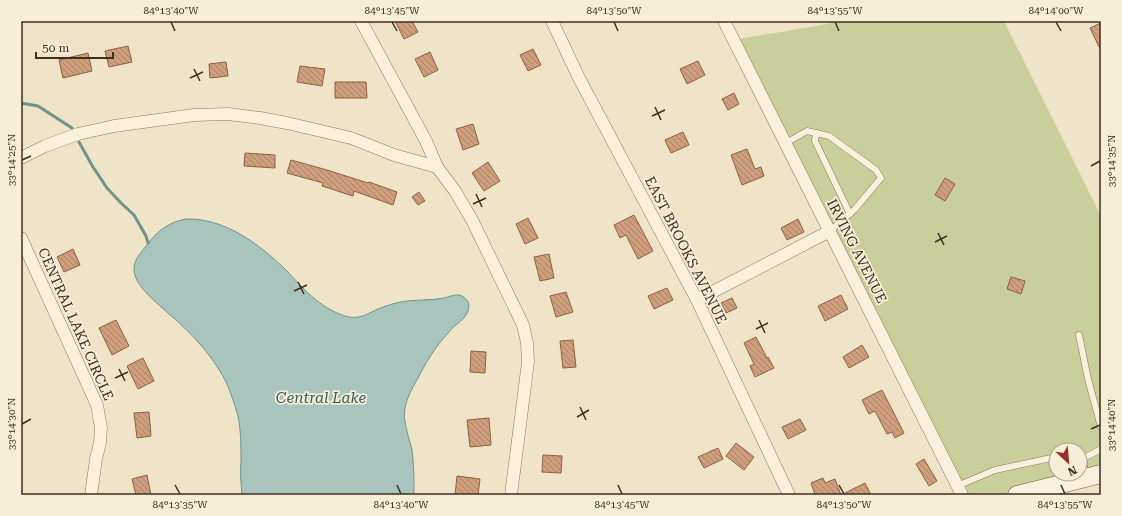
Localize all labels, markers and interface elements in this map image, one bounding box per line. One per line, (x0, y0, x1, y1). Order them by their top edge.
text: 84°13'40"W (144, 5, 199, 16)
text: 84°13'45"W (365, 5, 420, 16)
text: 84°13'50"W (587, 5, 642, 16)
text: 84°13'55"W (808, 5, 863, 16)
text: 84°14'00"W (1029, 5, 1084, 16)
scale bar (36, 34, 113, 60)
text: 50 m (42, 41, 69, 55)
text: 33°14'25"N (6, 134, 17, 186)
text: 33°14'35"N (1106, 135, 1117, 187)
street label: EAST BROOKS AVENUE (642, 174, 730, 326)
street label: IRVING AVENUE (824, 196, 890, 306)
street label: CENTRAL LAKE CIRCLE (35, 245, 117, 403)
water label: Central Lake (276, 389, 367, 407)
text: 33°14'30"N (6, 398, 17, 450)
text: 33°14'40"N (1106, 399, 1117, 451)
north arrow (1048, 442, 1088, 482)
text: N (1065, 463, 1079, 478)
text: 84°13'35"W (153, 499, 208, 510)
text: 84°13'40"W (374, 499, 429, 510)
text: 84°13'45"W (595, 499, 650, 510)
text: 84°13'50"W (817, 499, 872, 510)
text: 84°13'55"W (1038, 499, 1093, 510)

